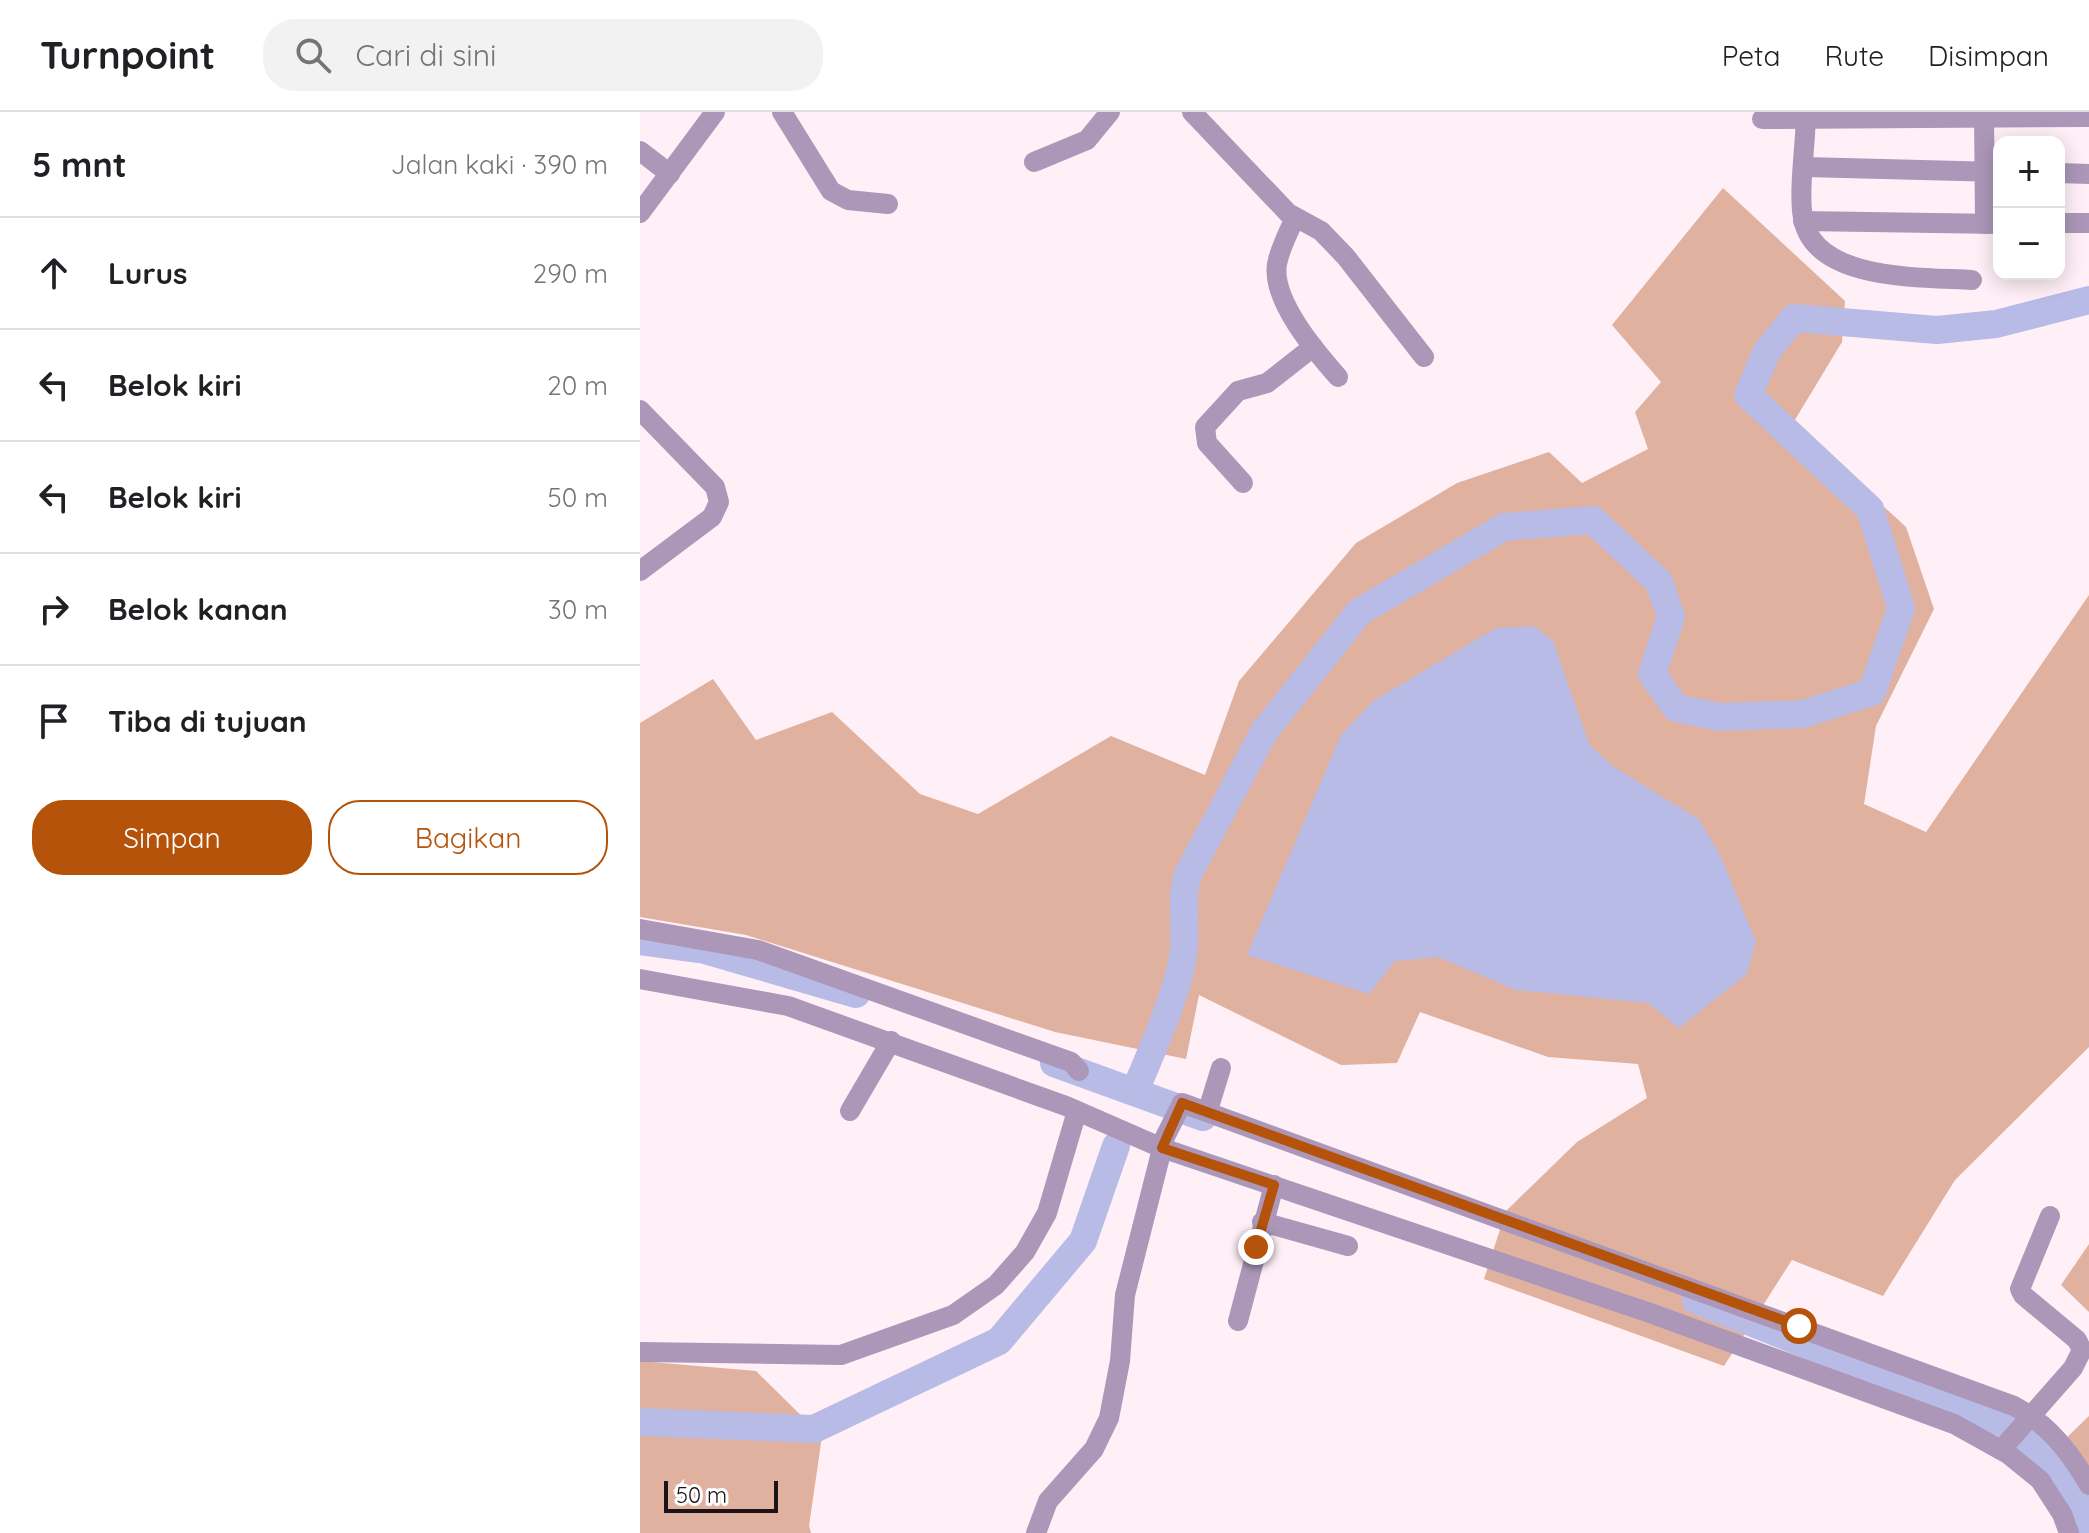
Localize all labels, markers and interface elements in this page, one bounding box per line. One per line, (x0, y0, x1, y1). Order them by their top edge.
search box (263, 19, 823, 91)
text: Turnpoint (40, 31, 215, 79)
icon: search (291, 33, 335, 77)
text: Cari di sini (355, 36, 496, 74)
text: Peta (1722, 38, 1781, 73)
text: Rute (1825, 38, 1884, 73)
text: Disimpan (1928, 38, 2049, 73)
map controls (1993, 136, 2065, 280)
button: + (1993, 136, 2065, 208)
text: 5 mnt (32, 143, 127, 186)
text: Jalan kaki · 390 m (391, 148, 608, 181)
button: − (1993, 208, 2065, 280)
icon: ahead (32, 251, 76, 295)
text: Lurus (108, 254, 188, 292)
text: 290 m (533, 257, 608, 290)
icon: left (32, 363, 76, 407)
text: Belok kiri (108, 366, 242, 404)
text: 20 m (547, 369, 608, 402)
icon: left (32, 475, 76, 519)
text: Belok kiri (108, 478, 242, 516)
text: 50 m (548, 481, 608, 514)
icon: right (32, 587, 76, 631)
text: Belok kanan (108, 590, 288, 628)
text: 30 m (548, 593, 608, 626)
icon: arrive (32, 699, 76, 743)
text: Tiba di tujuan (108, 702, 307, 740)
button: Simpan (32, 800, 312, 875)
button: Bagikan (328, 800, 608, 875)
route end (1238, 1229, 1274, 1265)
route start (1781, 1308, 1817, 1344)
scale bar (664, 1477, 778, 1513)
text: 50 m (676, 1481, 727, 1509)

